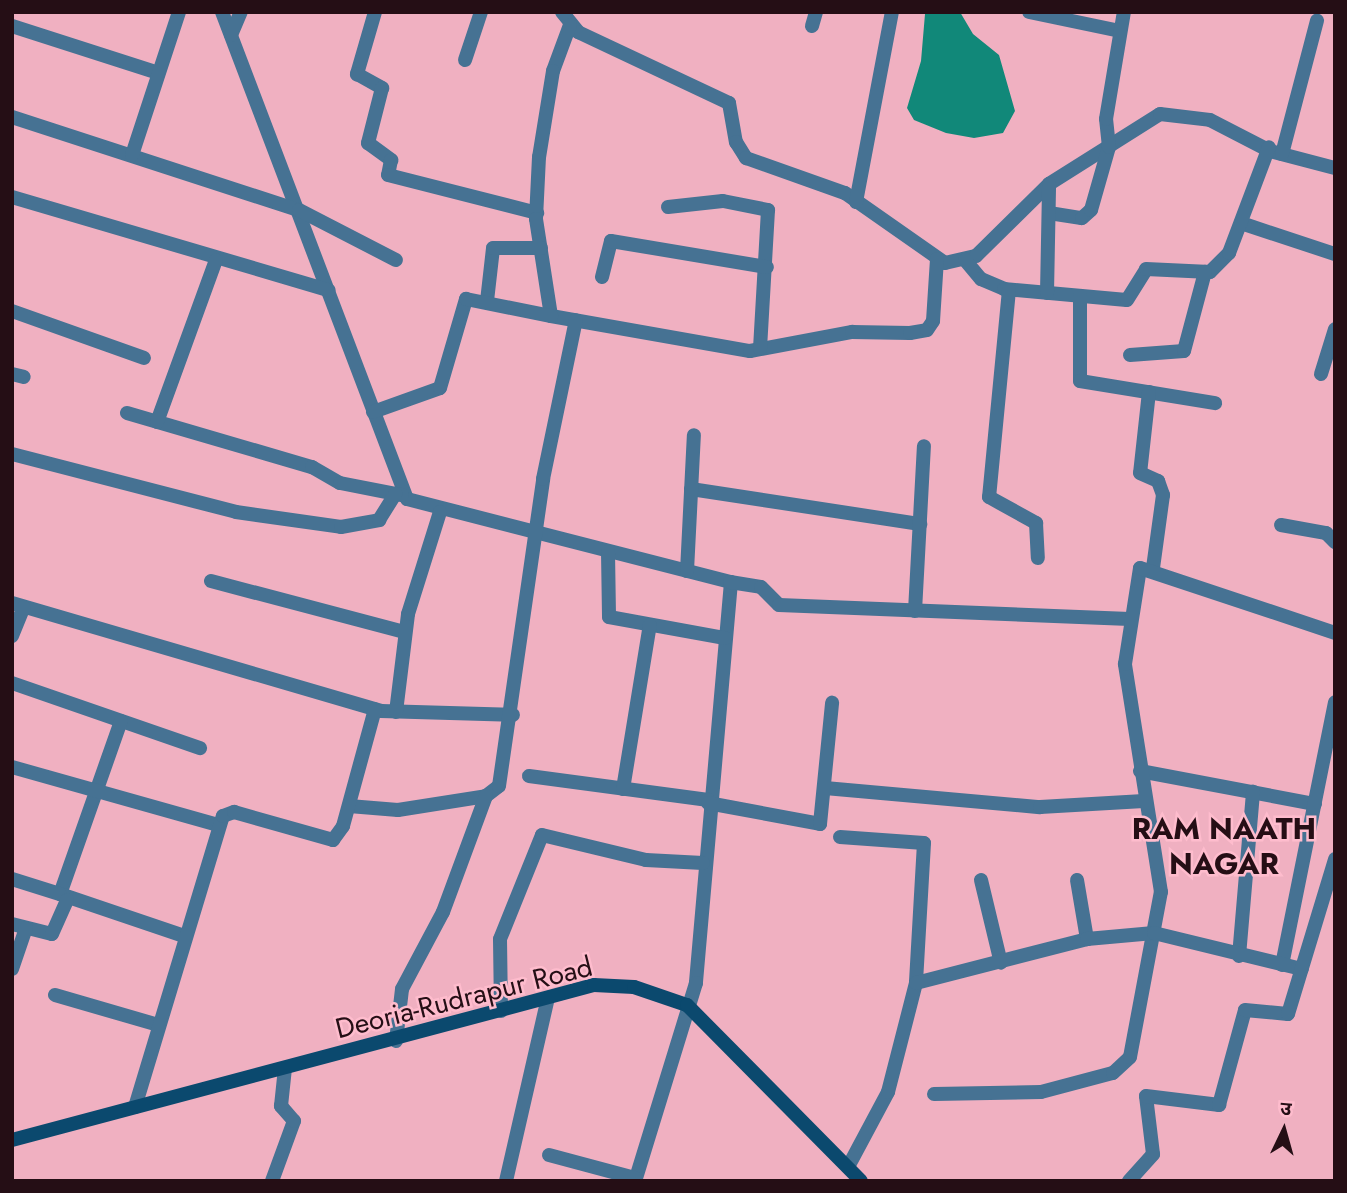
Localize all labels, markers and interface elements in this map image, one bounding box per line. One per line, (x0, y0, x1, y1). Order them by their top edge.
district label: RAM NAATH NAGAR (1132, 811, 1316, 882)
street label: Deoria-Rudrapur Road (332, 950, 596, 1046)
north arrow (1249, 1095, 1319, 1165)
text: उ (1279, 1095, 1293, 1123)

